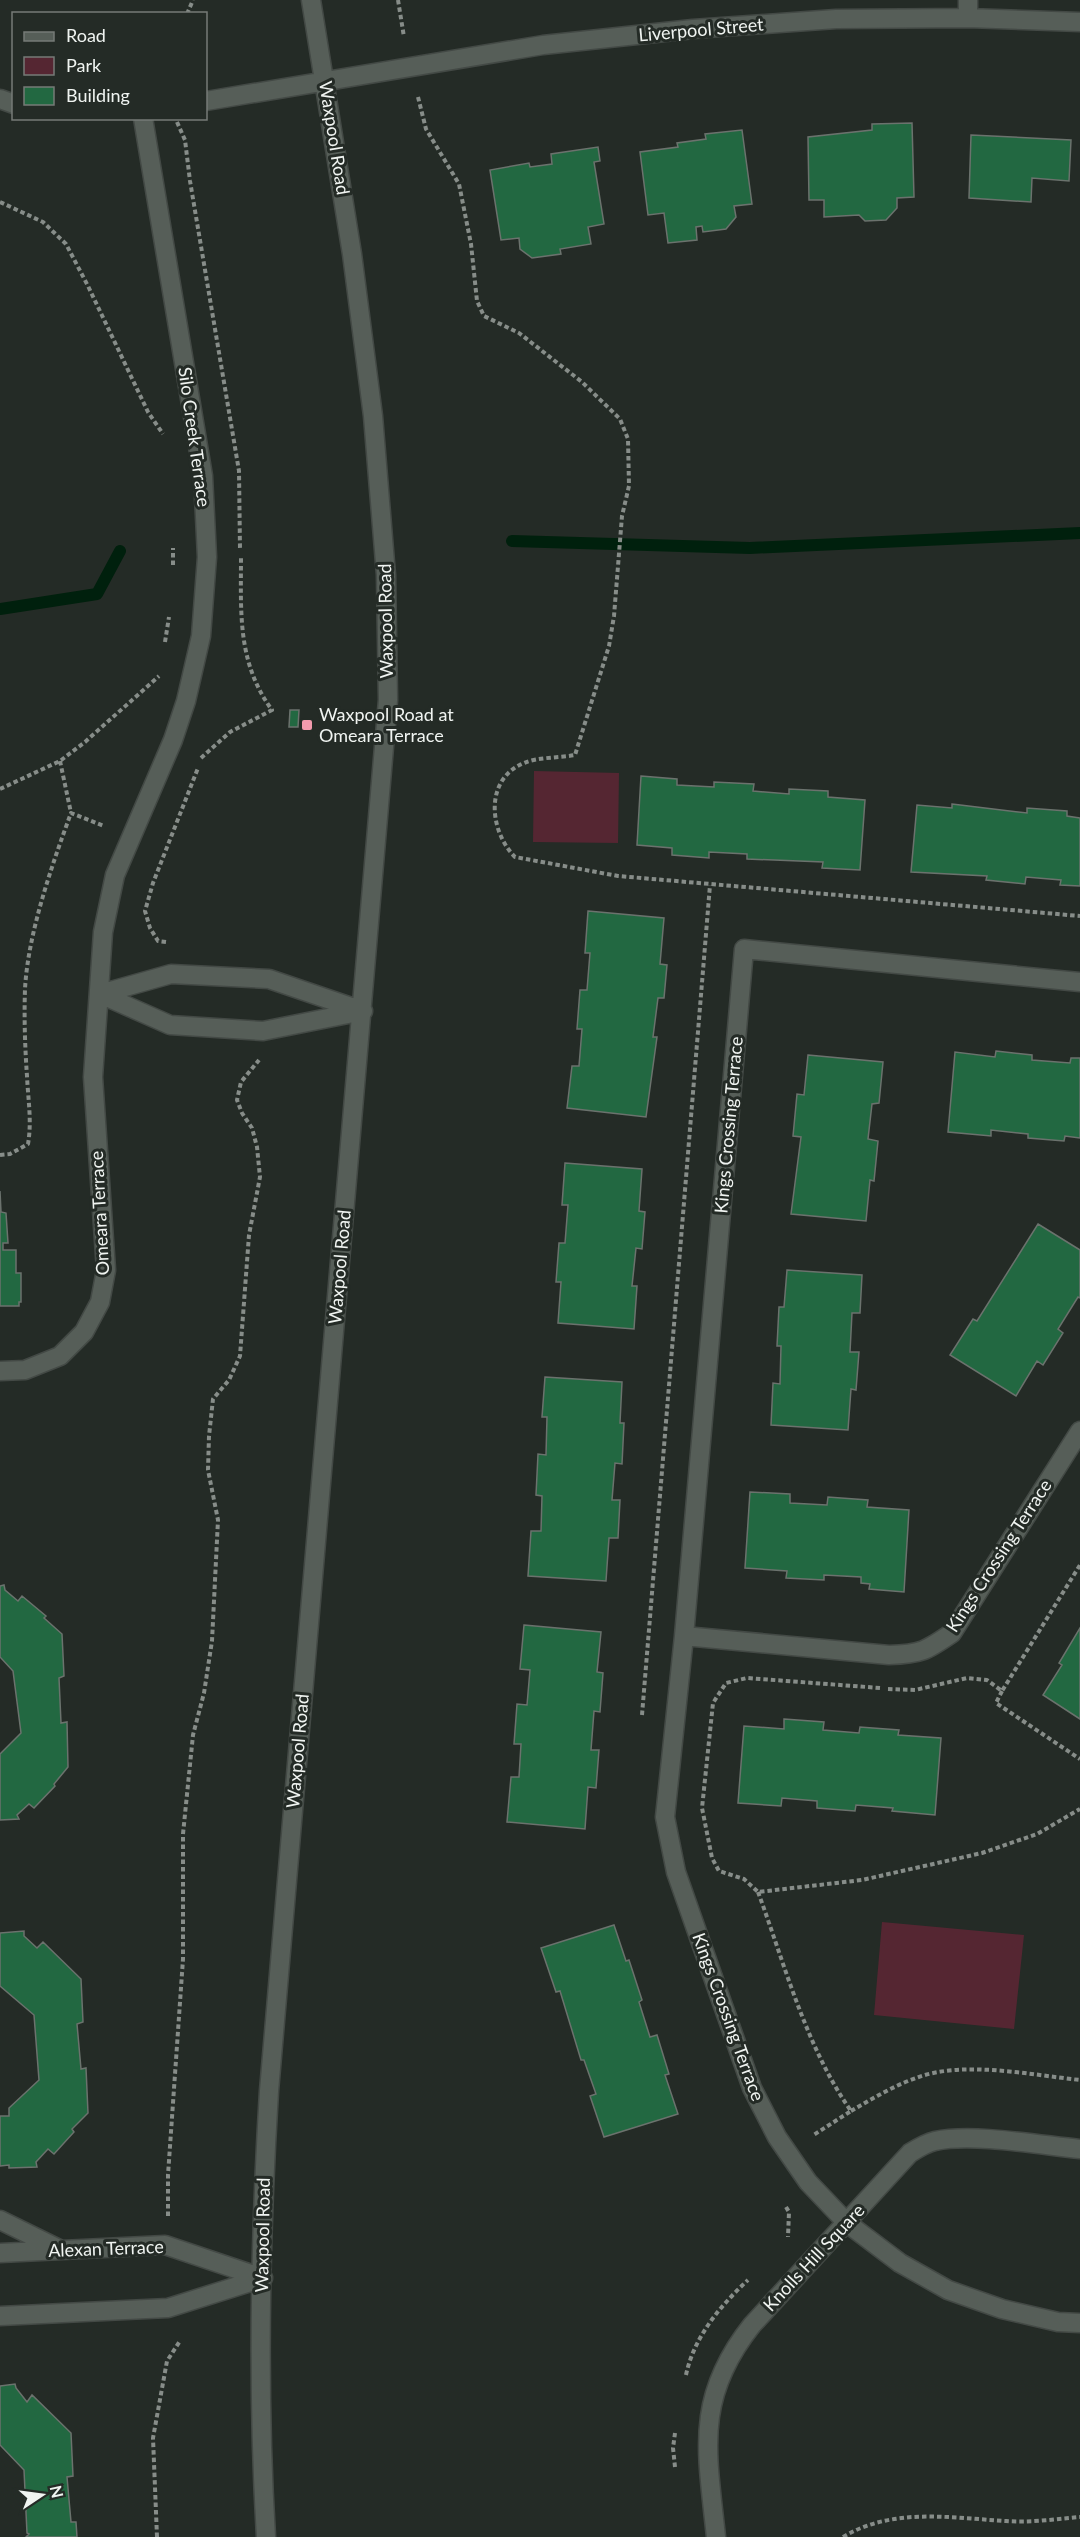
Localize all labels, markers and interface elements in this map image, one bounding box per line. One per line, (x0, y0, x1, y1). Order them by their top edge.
legend (12, 12, 207, 120)
street label: Liverpool Street (637, 13, 765, 45)
text: Road (66, 24, 106, 46)
text: Park (66, 54, 102, 76)
street label: Waxpool Road (315, 79, 355, 196)
text: Building (66, 84, 130, 106)
street label: Silo Creek Terrace (174, 365, 216, 508)
street label: Waxpool Road (373, 563, 397, 679)
place label: Waxpool Road at Omeara Terrace (319, 703, 454, 746)
marker: Waxpool Road at Omeara Terrace (300, 718, 314, 732)
street label: Kings Crossing Terrace (709, 1036, 747, 1214)
street label: Omeara Terrace (85, 1150, 113, 1276)
street label: Waxpool Road (323, 1209, 355, 1325)
street label: Kings Crossing Terrace (941, 1475, 1056, 1636)
street label: Waxpool Road (281, 1693, 313, 1809)
street label: Kings Crossing Terrace (688, 1929, 770, 2104)
street label: Waxpool Road (250, 2177, 274, 2293)
street label: Knolls Hill Square (758, 2199, 869, 2315)
street label: Alexan Terrace (48, 2235, 164, 2261)
north arrow (12, 2465, 72, 2525)
text: N (46, 2483, 68, 2500)

